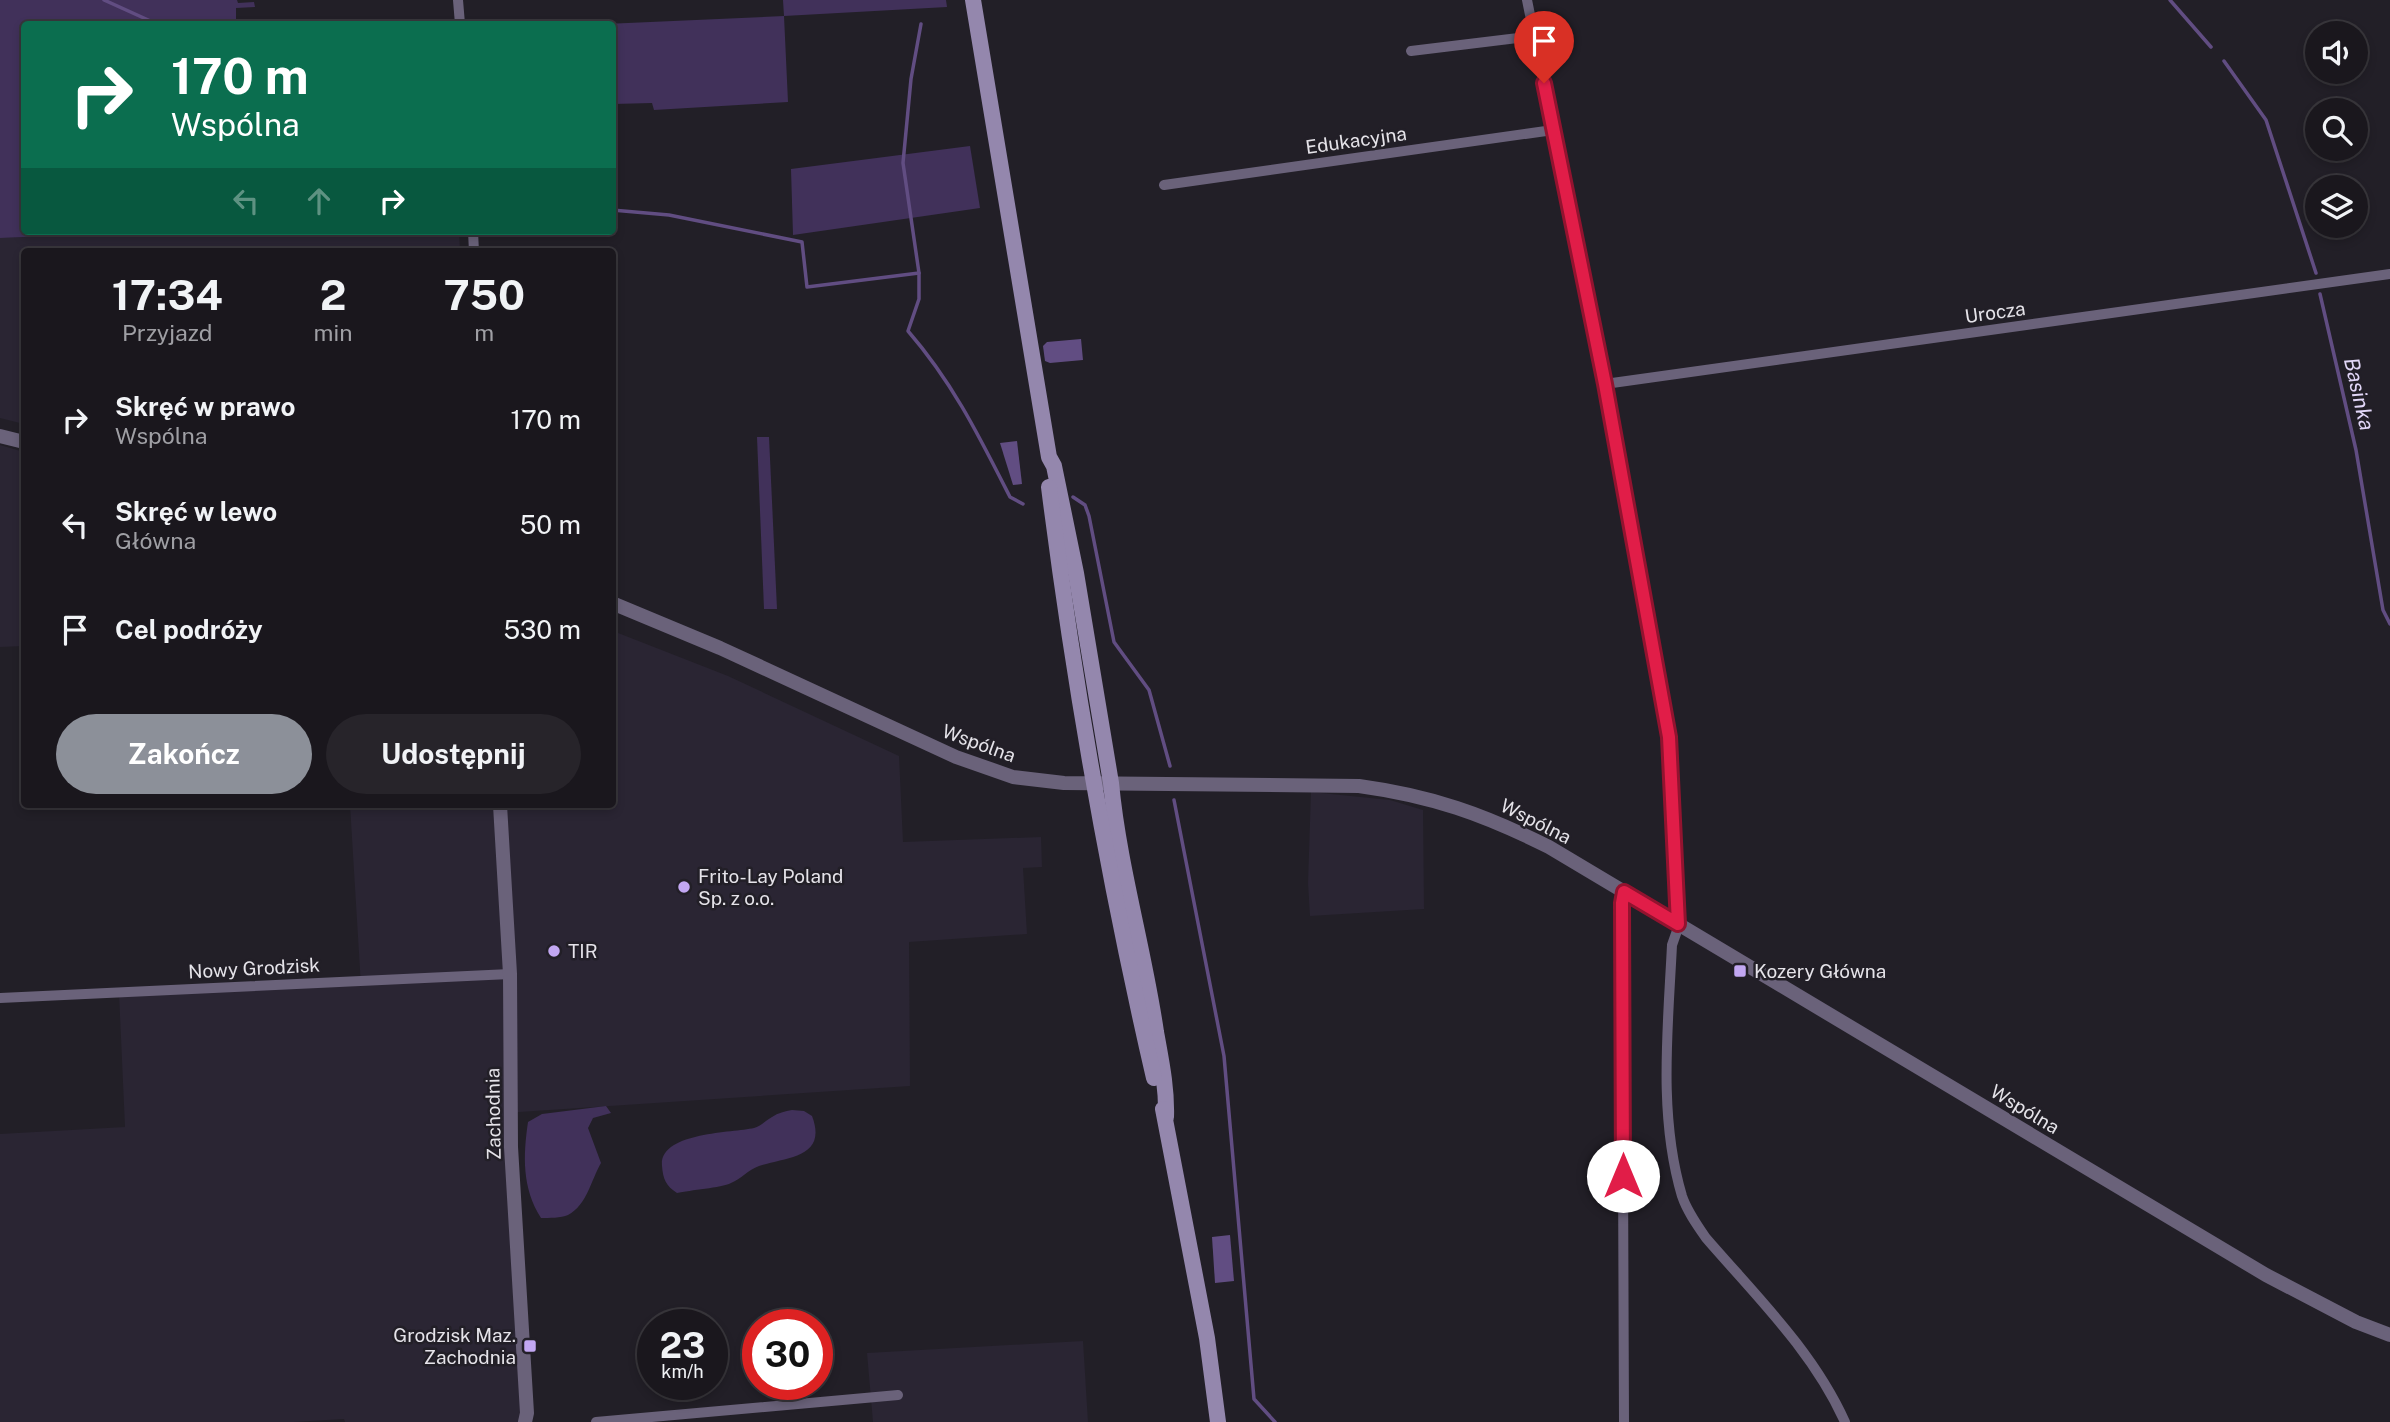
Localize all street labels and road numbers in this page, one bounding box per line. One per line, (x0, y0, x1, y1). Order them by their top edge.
street label: Edukacyjna (1304, 122, 1408, 158)
street label: Urocza (1963, 297, 2027, 327)
street label: Wspólna (939, 720, 1019, 766)
street label: Wspólna (1497, 794, 1575, 848)
street label: Nowy Grodzisk (188, 954, 321, 982)
street label: Zachodnia (481, 1068, 505, 1160)
street label: Wspólna (1987, 1080, 2063, 1138)

